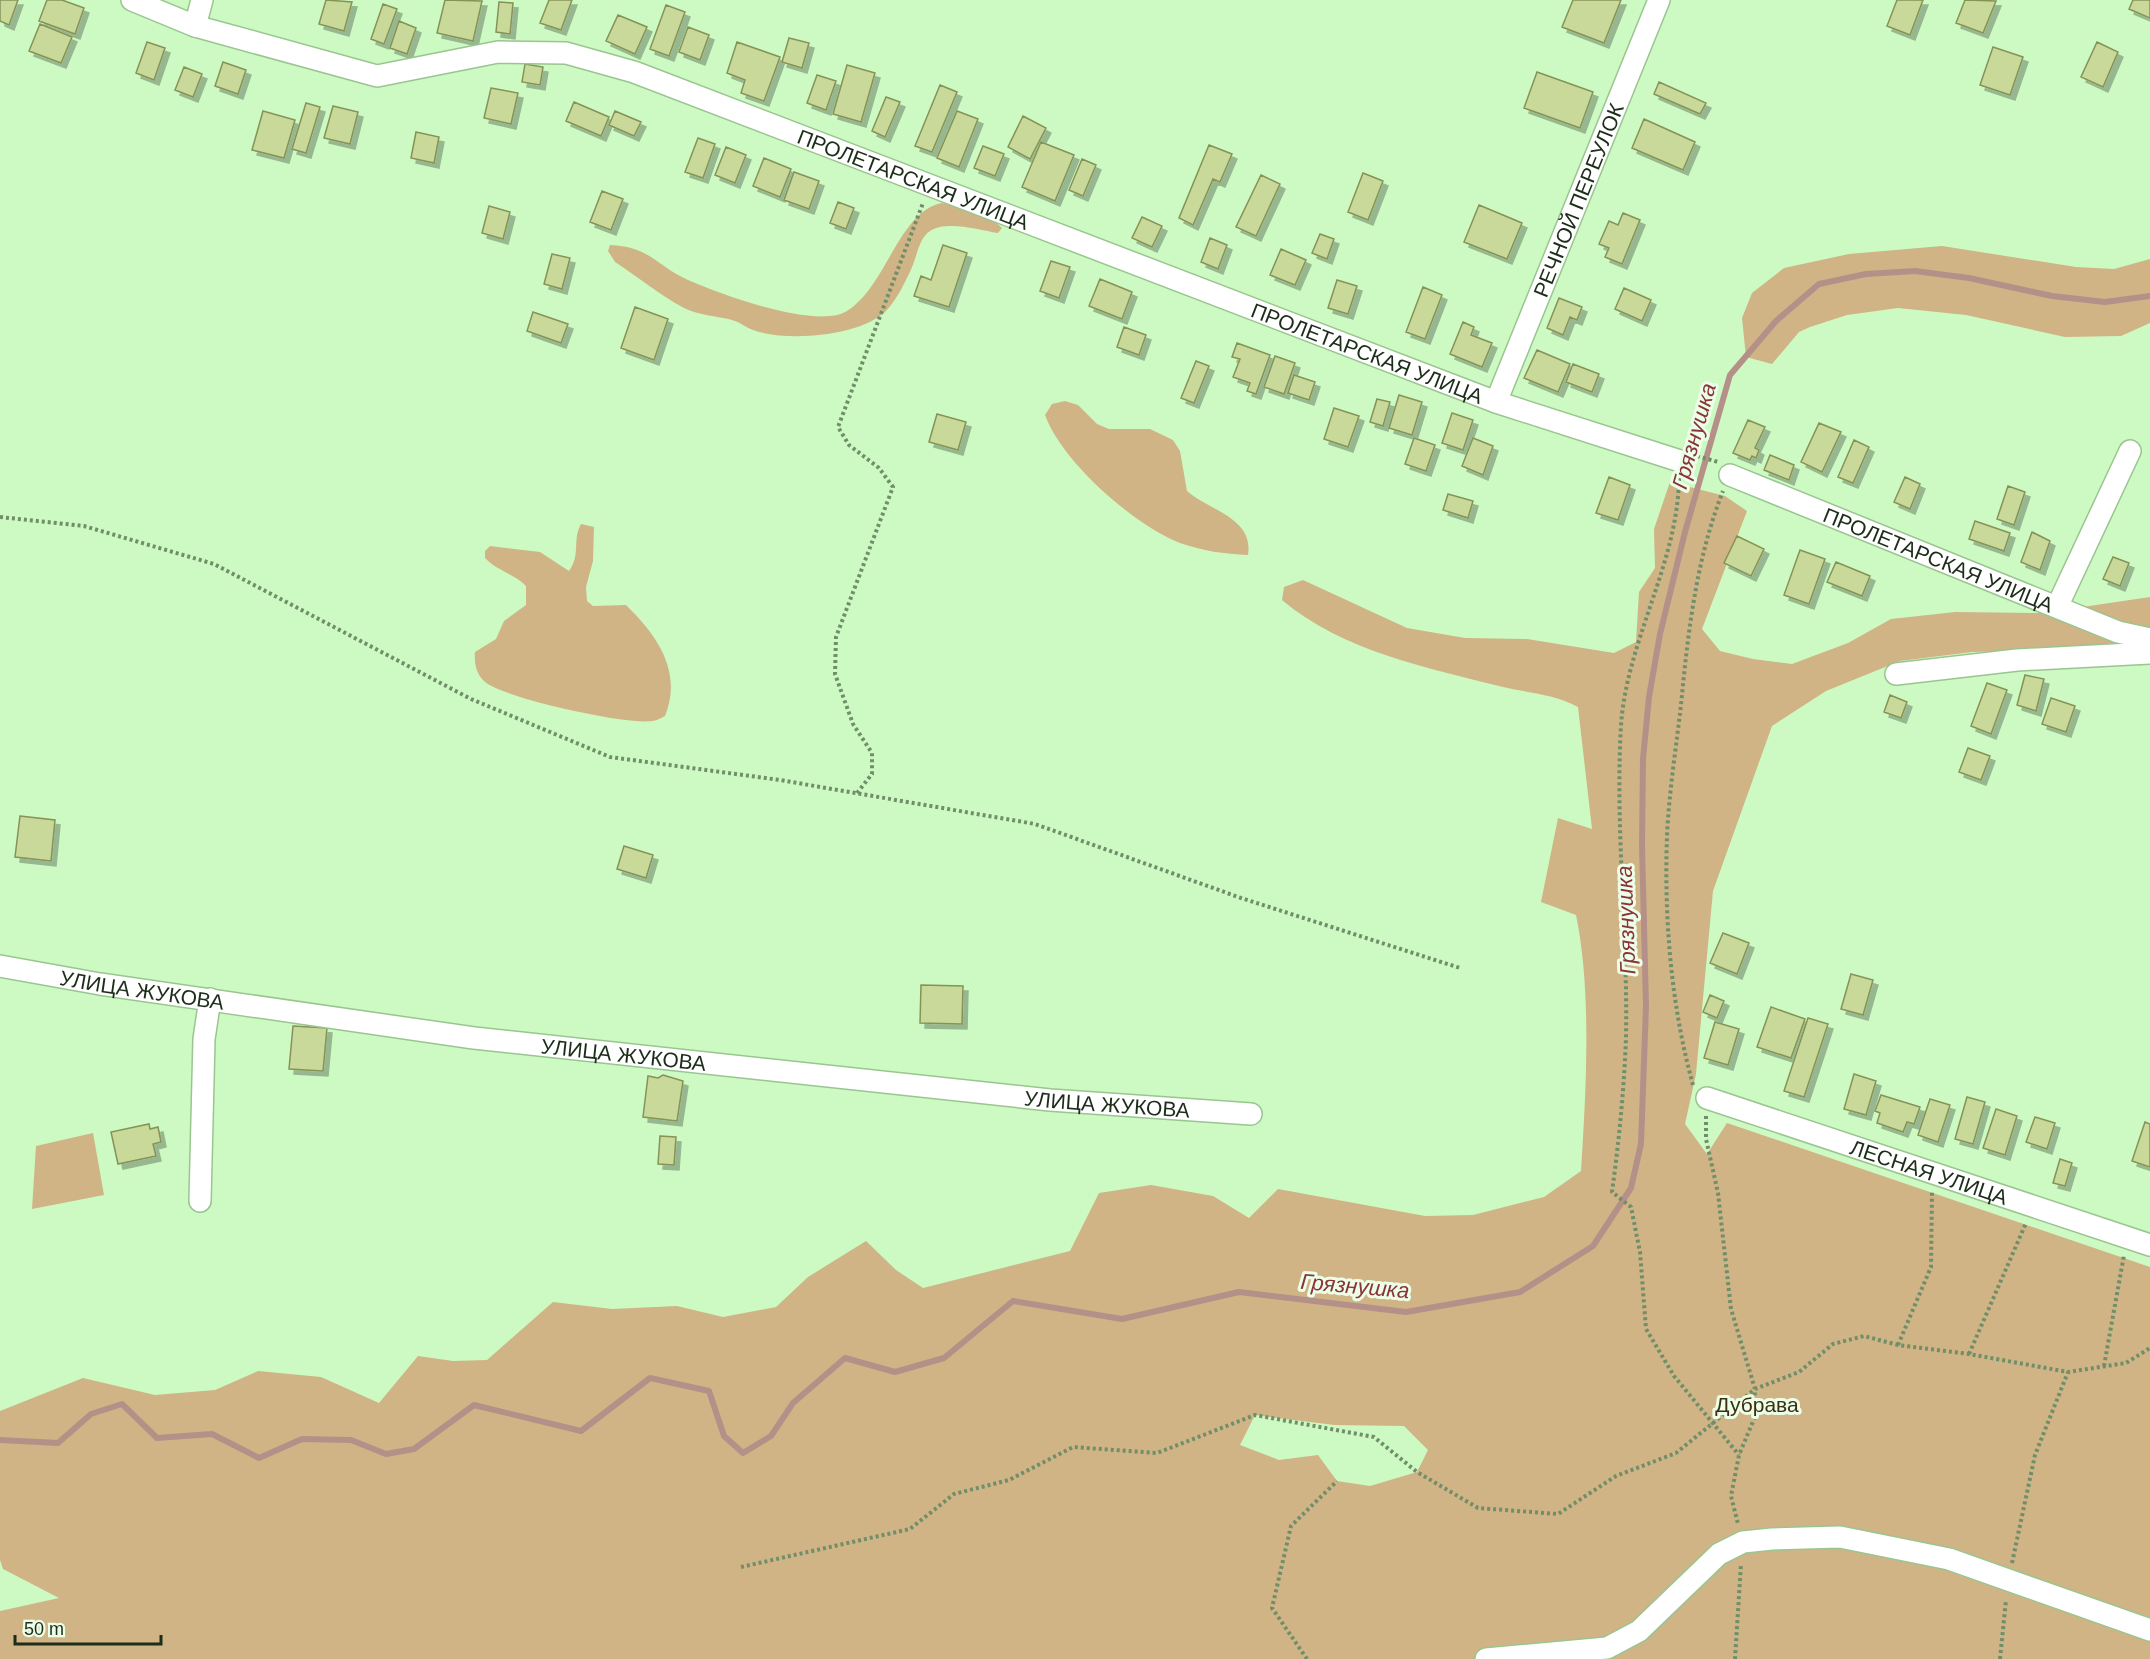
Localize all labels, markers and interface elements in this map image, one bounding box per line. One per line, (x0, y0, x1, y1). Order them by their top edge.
street label: РЕЧНОЙ ПЕРЕУЛОК (1528, 99, 1628, 300)
street label: ПРОЛЕТАРСКАЯ УЛИЦА (794, 124, 1032, 234)
street label: ПРОЛЕТАРСКАЯ УЛИЦА (1248, 298, 1486, 407)
water label: Грязнушка (1667, 380, 1721, 492)
street label: ПРОЛЕТАРСКАЯ УЛИЦА (1820, 503, 2057, 616)
water label: Грязнушка (1612, 865, 1640, 975)
street label: УЛИЦА ЖУКОВА (58, 966, 226, 1013)
street label: УЛИЦА ЖУКОВА (540, 1034, 707, 1074)
street label: УЛИЦА ЖУКОВА (1023, 1086, 1191, 1121)
street label: ЛЕСНАЯ УЛИЦА (1848, 1135, 2011, 1208)
water label: Грязнушка (1300, 1269, 1410, 1303)
park label: Дубрава (1715, 1393, 1799, 1416)
scale bar (15, 1608, 160, 1646)
text: 50 m (24, 1619, 64, 1639)

